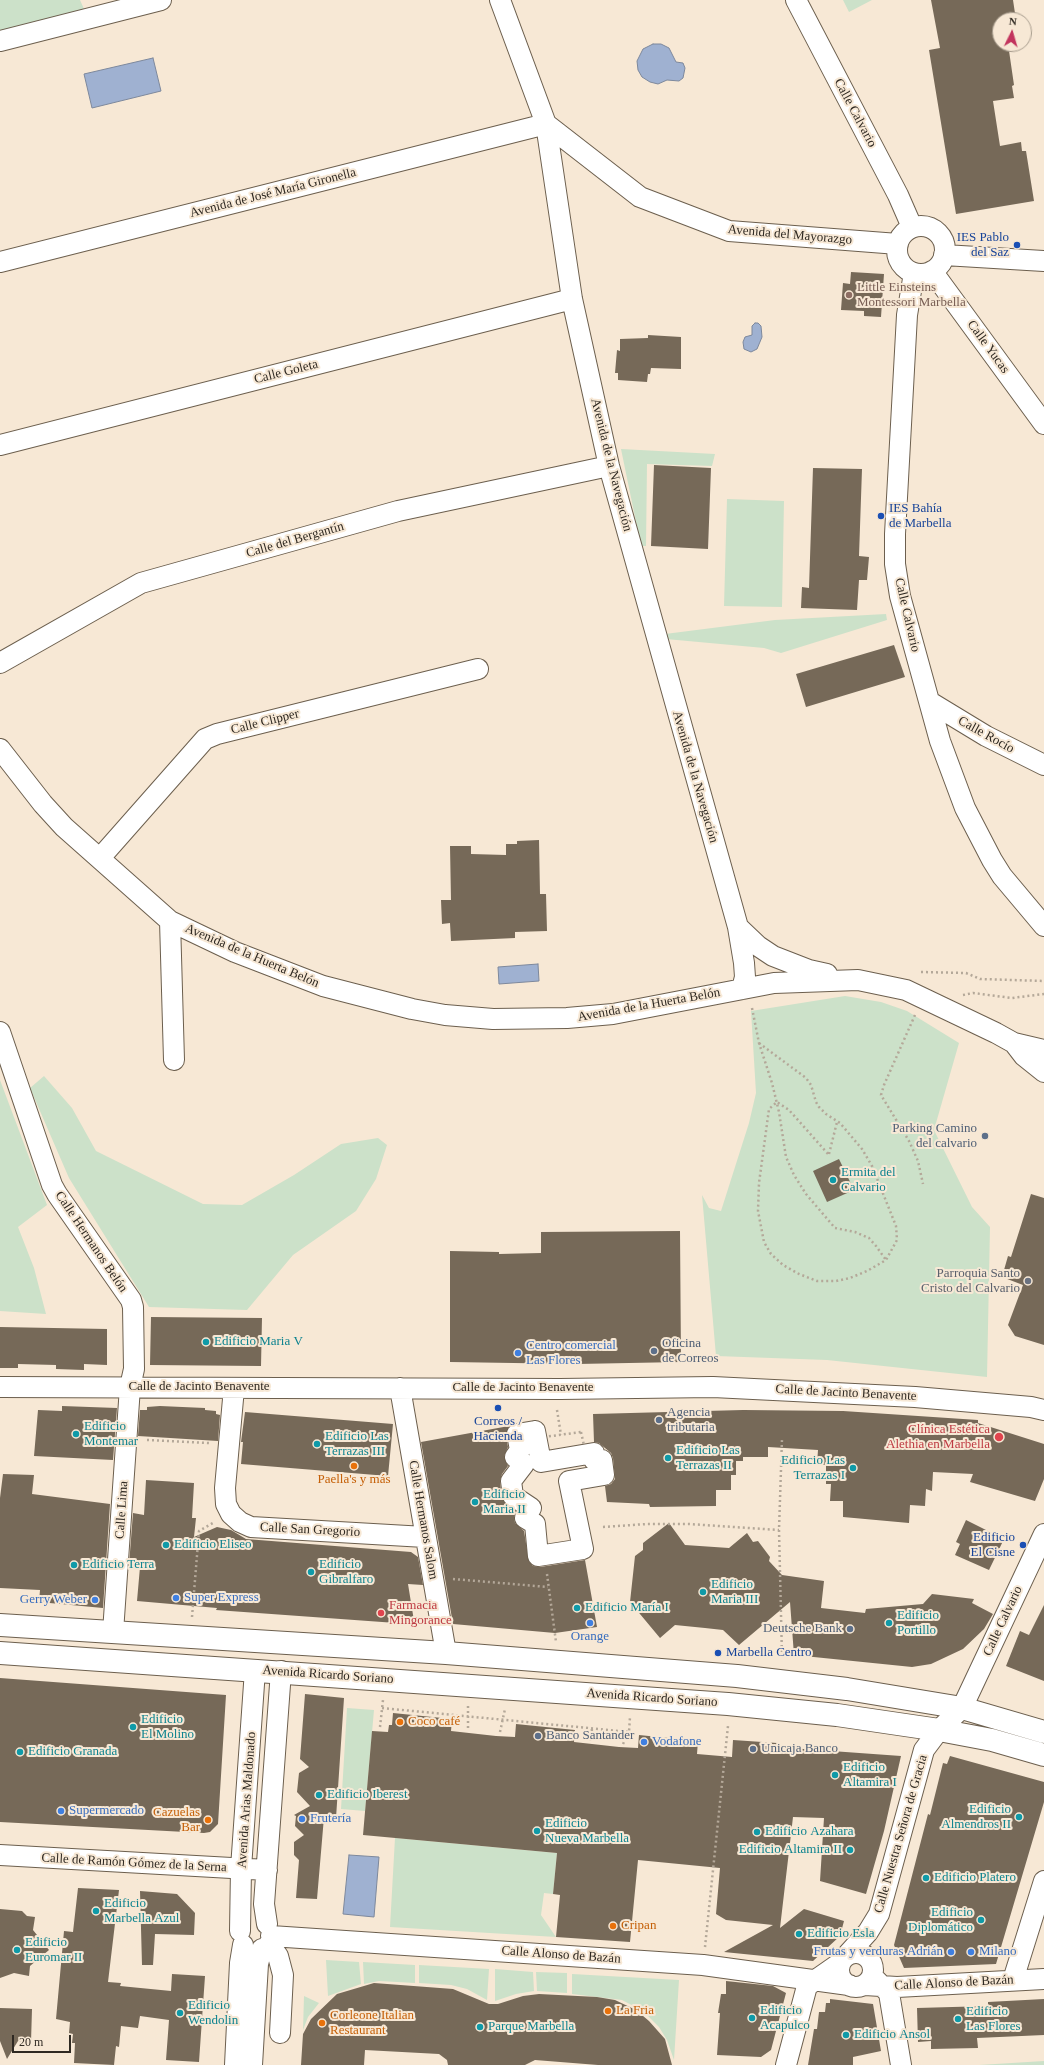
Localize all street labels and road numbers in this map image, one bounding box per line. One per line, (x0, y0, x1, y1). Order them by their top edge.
street label: Calle Calvario (830, 76, 880, 150)
street label: Avenida de José María Gironella (188, 165, 358, 221)
street label: Avenida del Mayorazgo (727, 222, 853, 248)
street label: Calle Yucas (964, 317, 1012, 377)
street label: Calle Goleta (252, 357, 320, 387)
street label: Avenida de la Navegación (587, 397, 635, 533)
street label: Calle del Bergantín (244, 519, 346, 561)
street label: Calle Calvario (891, 576, 923, 654)
street label: Calle Clipper (229, 706, 301, 738)
street label: Avenida de la Navegación (669, 709, 721, 845)
street label: Calle Rocío (955, 713, 1017, 757)
street label: Avenida de la Huerta Belón (183, 921, 321, 991)
street label: Avenida de la Huerta Belón (577, 985, 721, 1025)
street label: Calle Hermanos Belón (51, 1189, 131, 1295)
street label: Calle de Jacinto Benavente (128, 1379, 270, 1395)
street label: Calle de Jacinto Benavente (452, 1380, 594, 1396)
street label: Calle de Jacinto Benavente (775, 1382, 917, 1404)
street label: Calle Hermanos Salom (405, 1459, 441, 1581)
street label: Calle Lima (112, 1480, 132, 1540)
street label: Calle San Gregorio (259, 1520, 361, 1540)
street label: Calle Calvario (980, 1584, 1026, 1658)
street label: Avenida Ricardo Soriano (262, 1663, 394, 1687)
street label: Avenida Ricardo Soriano (586, 1686, 718, 1710)
street label: Avenida Arias Maldonado (234, 1731, 260, 1869)
street label: Calle Nuestra Señora de Gracia (871, 1753, 931, 1915)
street label: Calle de Ramón Gómez de la Serna (41, 1850, 227, 1876)
street label: Calle Alonso de Bazán (501, 1943, 621, 1967)
street label: Calle Alonso de Bazán (894, 1972, 1014, 1994)

